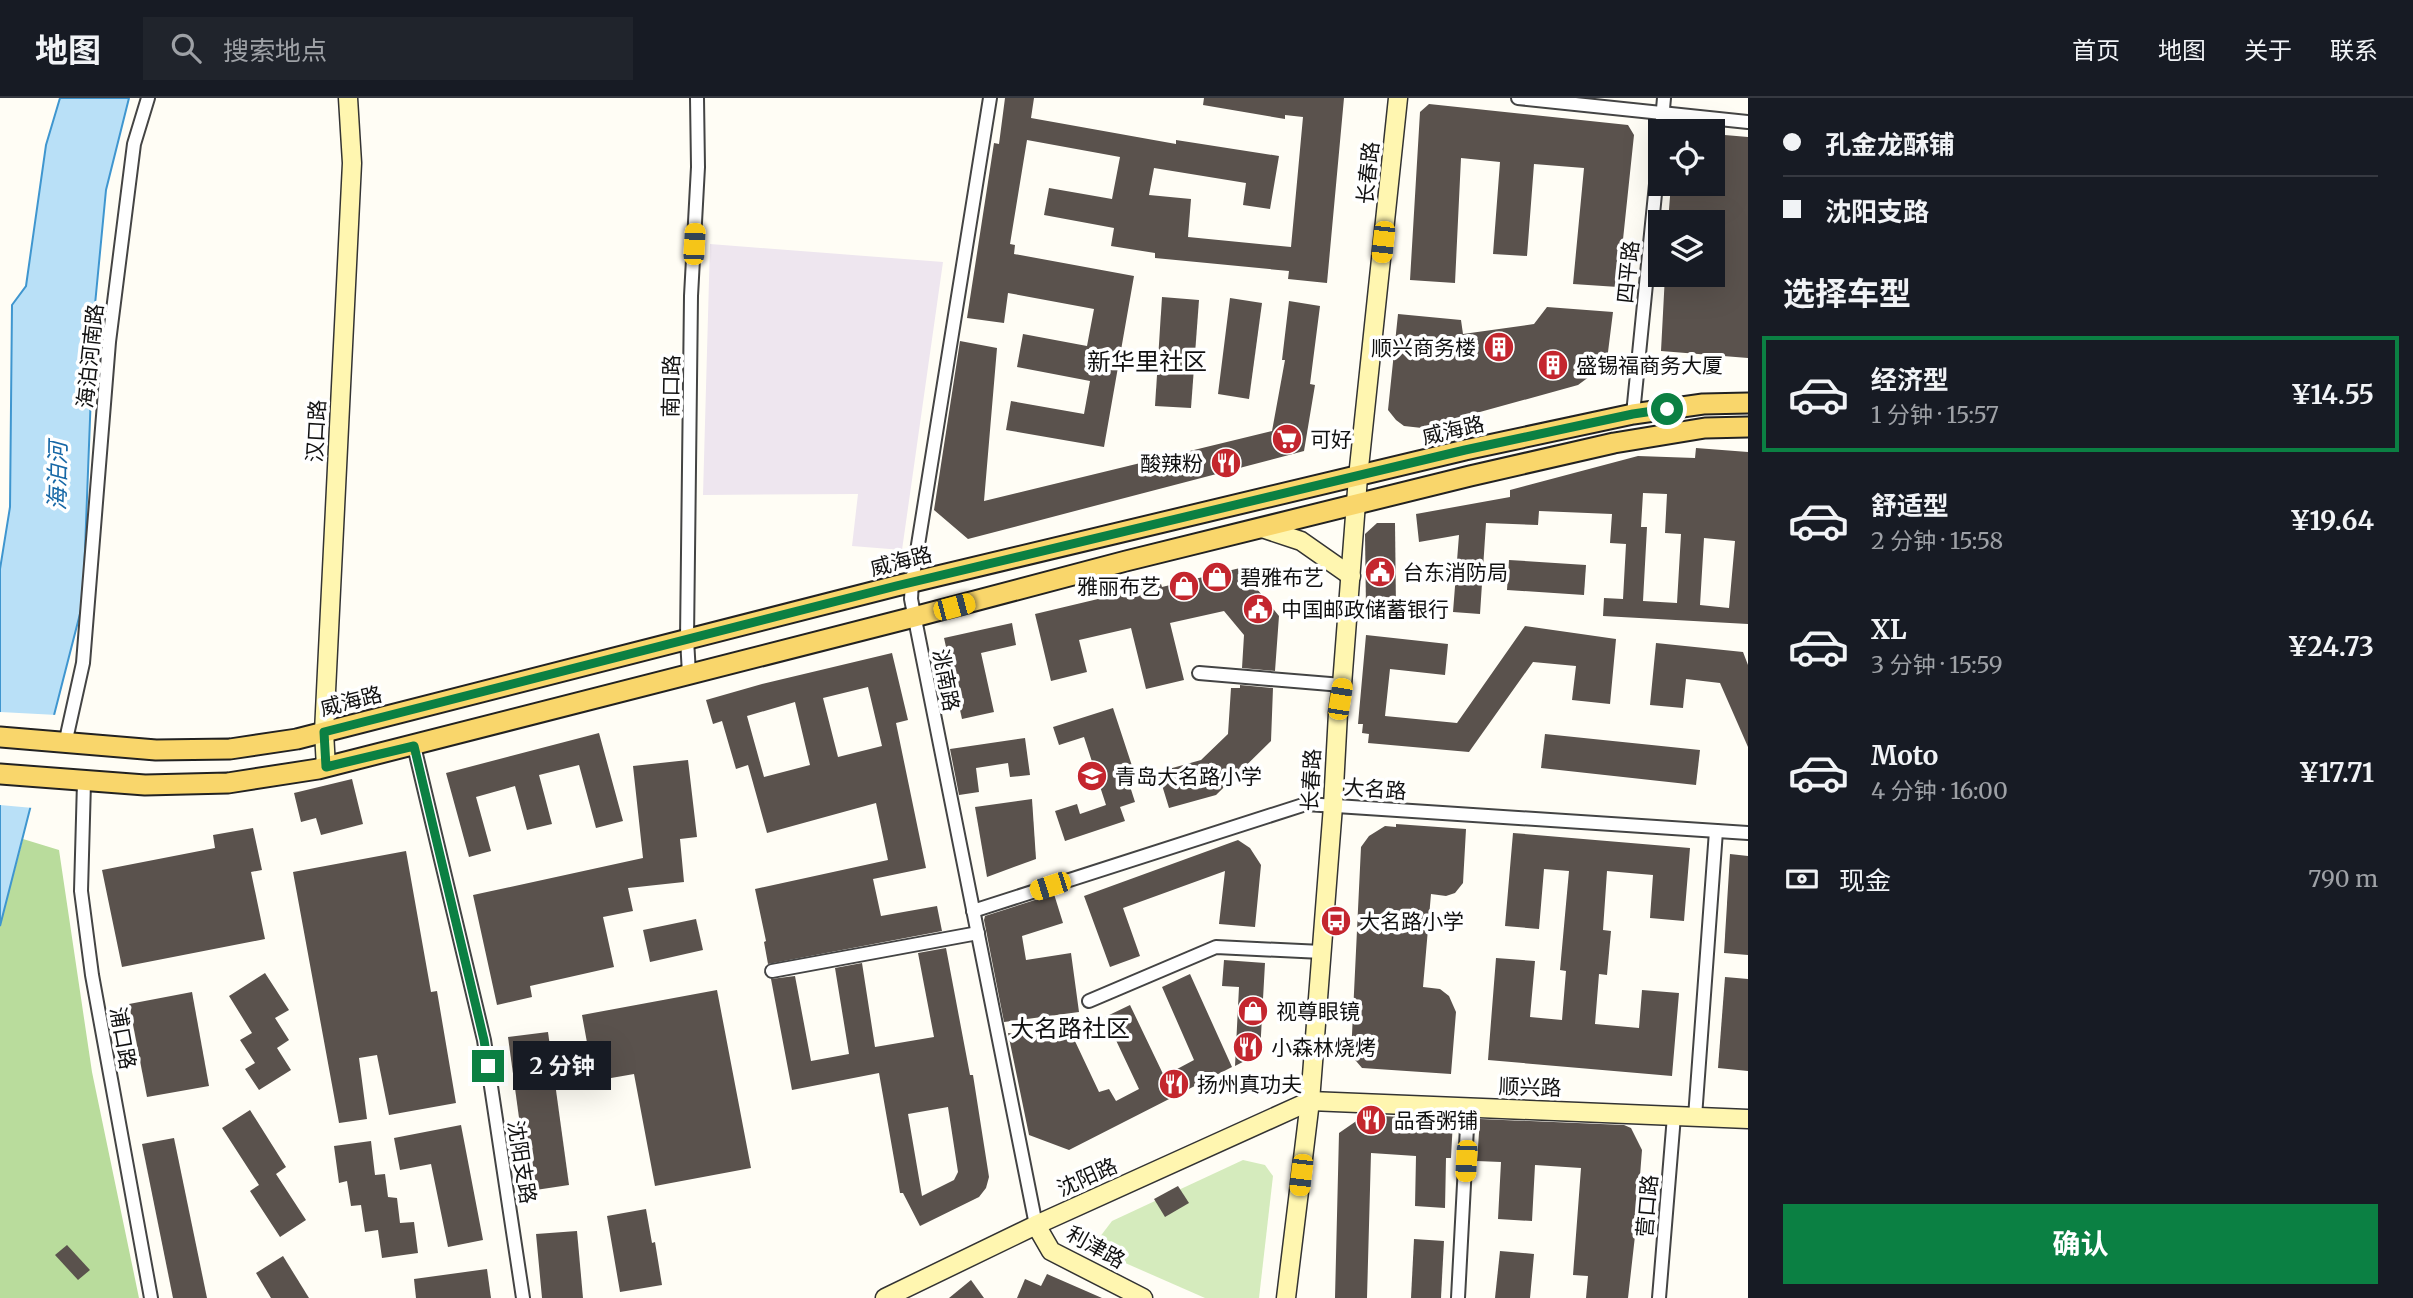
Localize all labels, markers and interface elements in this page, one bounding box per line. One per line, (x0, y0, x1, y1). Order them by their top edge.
search box (143, 17, 633, 80)
icon: search (167, 29, 205, 67)
text: 地图 (35, 30, 101, 71)
text: 搜索地点 (223, 34, 327, 67)
text: 首页 (2072, 35, 2120, 66)
text: 地图 (2158, 35, 2206, 66)
text: 关于 (2244, 35, 2292, 66)
text: 联系 (2330, 35, 2378, 66)
map controls (1648, 119, 1725, 287)
button: locate (1648, 119, 1725, 196)
text: 孔金龙酥铺 (1825, 128, 1955, 161)
street label: 长春路 (1351, 140, 1385, 206)
text: 沈阳支路 (1825, 195, 1929, 228)
button: layers (1648, 210, 1725, 287)
car (1371, 220, 1396, 264)
car (683, 222, 706, 266)
street label: 四平路 (1611, 239, 1645, 305)
text: 选择车型 (1783, 274, 1911, 314)
street label: 海泊河南路 (71, 302, 109, 410)
building icon: 顺兴商务楼 (1482, 330, 1516, 364)
place label: 顺兴商务楼 (1371, 334, 1476, 361)
district label: 新华里社区 (1087, 346, 1207, 377)
building icon: 盛锡福商务大厦 (1536, 348, 1570, 382)
place label: 盛锡福商务大厦 (1576, 352, 1723, 379)
street label: 南口路 (657, 354, 685, 418)
icon: car (1787, 363, 1850, 426)
text: 经济型 (1871, 363, 1949, 396)
text: ¥14.55 (2291, 378, 2374, 411)
route start (1651, 393, 1683, 425)
street label: 汉口路 (301, 399, 331, 463)
text: 1 分钟 · 15:57 (1871, 400, 1999, 429)
street label: 威海路 (1419, 410, 1487, 450)
supermarket icon: 可好 (1270, 422, 1304, 456)
place label: 可好 (1310, 426, 1352, 453)
water label: 海泊河 (42, 437, 72, 511)
restaurant icon: 酸辣粉 (1209, 446, 1243, 480)
place label: 酸辣粉 (1140, 450, 1203, 477)
icon: car (1787, 489, 1850, 552)
text: 舒适型 (1871, 489, 1949, 522)
text: ¥19.64 (2290, 504, 2374, 537)
text: 2 分钟 · 15:58 (1871, 526, 2003, 555)
street label: 威海路 (867, 540, 935, 582)
public building icon: 台东消防局 (1363, 555, 1397, 589)
place label: 台东消防局 (1403, 559, 1508, 586)
shop icon: 碧雅布艺 (1200, 560, 1234, 594)
place label: 碧雅布艺 (1240, 564, 1324, 591)
shop icon: 雅丽布艺 (1167, 569, 1201, 603)
place label: 雅丽布艺 (1077, 573, 1161, 600)
car (931, 591, 978, 623)
public building icon: 中国邮政储蓄银行 (1241, 592, 1275, 626)
place label: 中国邮政储蓄银行 (1281, 596, 1449, 623)
text: XL (1871, 613, 1907, 646)
icon: car (1787, 615, 1850, 678)
text: ¥24.73 (2288, 630, 2374, 663)
street label: 洮南路 (927, 647, 965, 713)
text: 3 分钟 · 15:59 (1871, 650, 2003, 679)
car (1327, 677, 1354, 721)
street label: 威海路 (317, 680, 385, 722)
text: Moto (1871, 739, 1938, 772)
icon: car (1787, 741, 1850, 804)
street label: 长春路 (1296, 748, 1326, 812)
text: ¥17.71 (2299, 756, 2374, 789)
school or university icon: 青岛大名路小学 (1075, 759, 1109, 793)
place label: 青岛大名路小学 (1115, 763, 1262, 790)
street label: 大名路 (1343, 773, 1407, 805)
text: 4 分钟 · 16:00 (1871, 776, 2008, 805)
icon: cash (1783, 860, 1821, 898)
text: 现金 (1839, 864, 1891, 897)
text: 790 m (2308, 864, 2378, 893)
car (1027, 870, 1074, 902)
bus stop icon: 大名路小学 (1319, 904, 1353, 938)
place label: 大名路小学 (1359, 908, 1464, 935)
shop icon: 视尊眼镜 (1236, 994, 1270, 1028)
place label: 视尊眼镜 (1276, 998, 1360, 1025)
street label: 浦口路 (104, 1005, 142, 1071)
district label: 大名路社区 (1010, 1013, 1130, 1044)
restaurant icon: 小森林烧烤 (1231, 1030, 1265, 1064)
place label: 小森林烧烤 (1271, 1034, 1376, 1061)
callout: 2 分钟 (512, 1042, 610, 1090)
route end (472, 1050, 504, 1082)
text: 2 分钟 (530, 1051, 594, 1080)
restaurant icon: 扬州真功夫 (1157, 1067, 1191, 1101)
place label: 扬州真功夫 (1197, 1071, 1302, 1098)
street label: 顺兴路 (1498, 1072, 1562, 1102)
restaurant icon: 品香粥铺 (1354, 1103, 1388, 1137)
place label: 品香粥铺 (1394, 1107, 1478, 1134)
street label: 沈阳支路 (502, 1118, 542, 1206)
car (1455, 1139, 1478, 1183)
street label: 沈阳路 (1053, 1152, 1121, 1202)
car (1289, 1153, 1314, 1197)
street label: 营口路 (1631, 1173, 1663, 1239)
button: 确认 (1783, 1204, 2378, 1284)
street label: 利津路 (1062, 1220, 1130, 1274)

